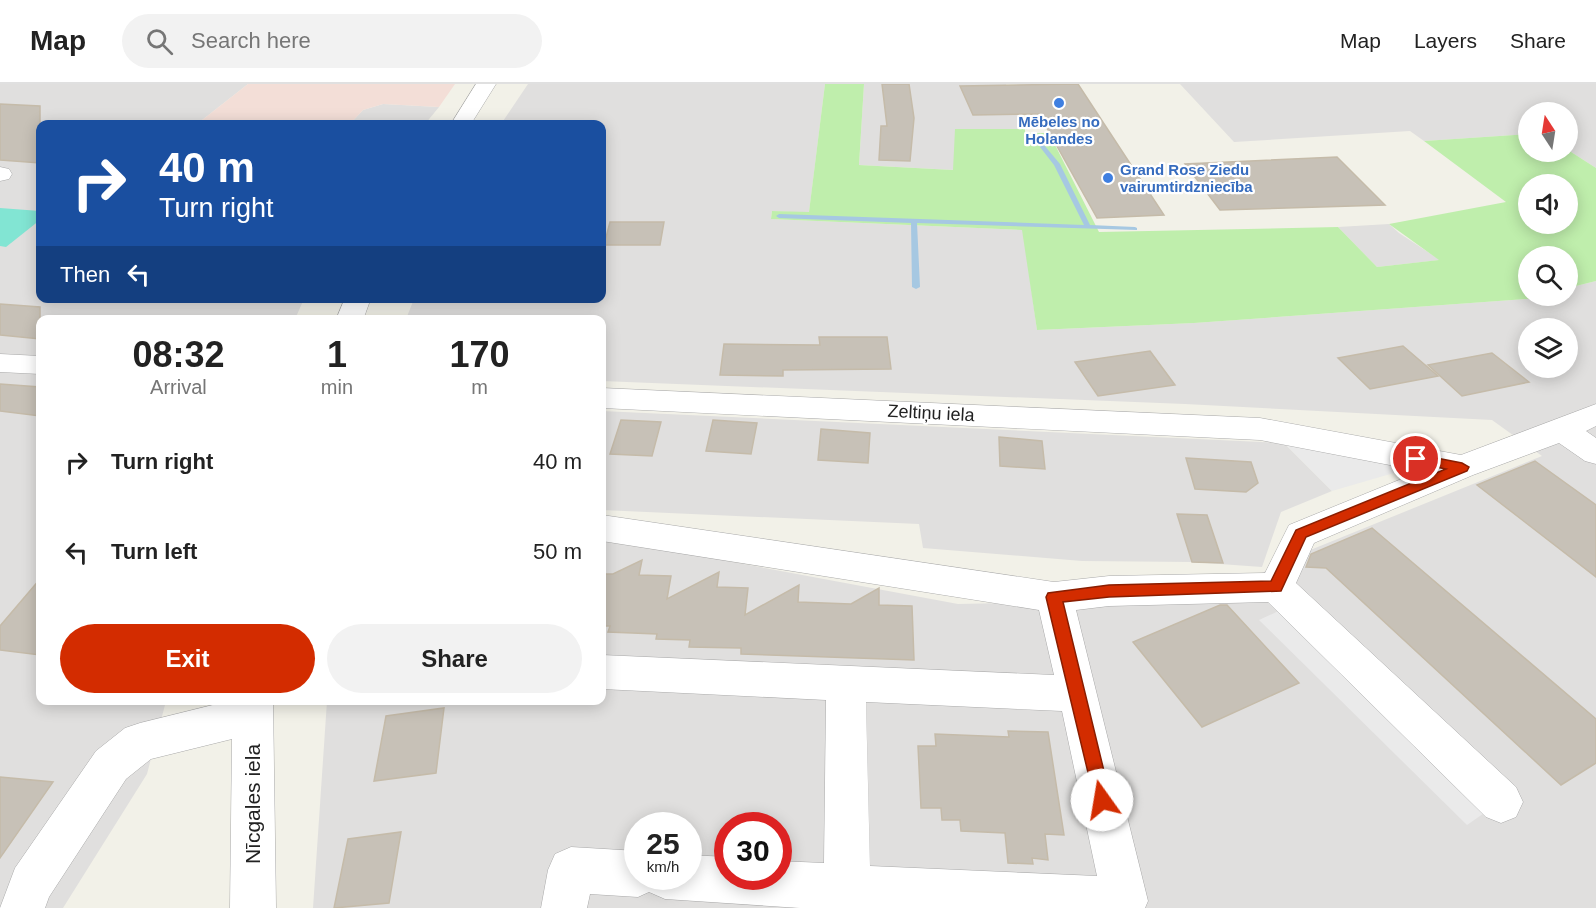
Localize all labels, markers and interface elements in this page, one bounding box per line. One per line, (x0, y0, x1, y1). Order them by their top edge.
search box (122, 14, 542, 68)
text: Map (30, 25, 86, 56)
icon: search (143, 25, 176, 58)
text: Search here (191, 28, 311, 53)
text: Map (1340, 29, 1381, 52)
text: Layers (1414, 29, 1477, 52)
text: Share (1510, 29, 1566, 52)
marker: Mēbeles no Holandes (1052, 96, 1066, 110)
north arrow (1518, 102, 1578, 162)
map controls (1518, 102, 1578, 378)
place label: Mēbeles no Holandes (1018, 113, 1100, 147)
icon: right (60, 144, 138, 222)
text: 40 m (159, 144, 255, 191)
place label: Grand Rose Ziedu vairumtirdzniecība (1120, 161, 1253, 195)
marker: Grand Rose Ziedu vairumtirdzniecība (1101, 171, 1115, 185)
button: sound (1518, 174, 1578, 234)
text: Turn right (159, 193, 274, 223)
button: search (1518, 246, 1578, 306)
icon: left (122, 258, 155, 291)
text: Then (60, 262, 110, 287)
button: layers (1518, 318, 1578, 378)
text: 08:32 (132, 334, 224, 375)
text: 1 (327, 334, 347, 375)
text: 170 (449, 334, 510, 375)
text: Arrival (150, 376, 207, 398)
text: min (321, 376, 353, 398)
text: m (471, 376, 488, 398)
street label: Zeltiņu iela (887, 401, 976, 425)
pin (1390, 433, 1441, 484)
icon: arrive (1399, 442, 1432, 475)
icon: right (60, 446, 93, 479)
text: Turn right (111, 449, 213, 474)
text: 40 m (533, 449, 582, 474)
icon: left (60, 536, 93, 569)
text: Turn left (111, 539, 197, 564)
text: 50 m (533, 539, 582, 564)
button: Exit (60, 624, 315, 693)
button: Share (327, 624, 582, 693)
street label: Nīcgales iela (241, 744, 264, 864)
position arrow (1070, 768, 1134, 832)
speed limit sign: 30 (714, 812, 792, 890)
text: 25 (646, 827, 680, 860)
text: km/h (647, 858, 679, 875)

